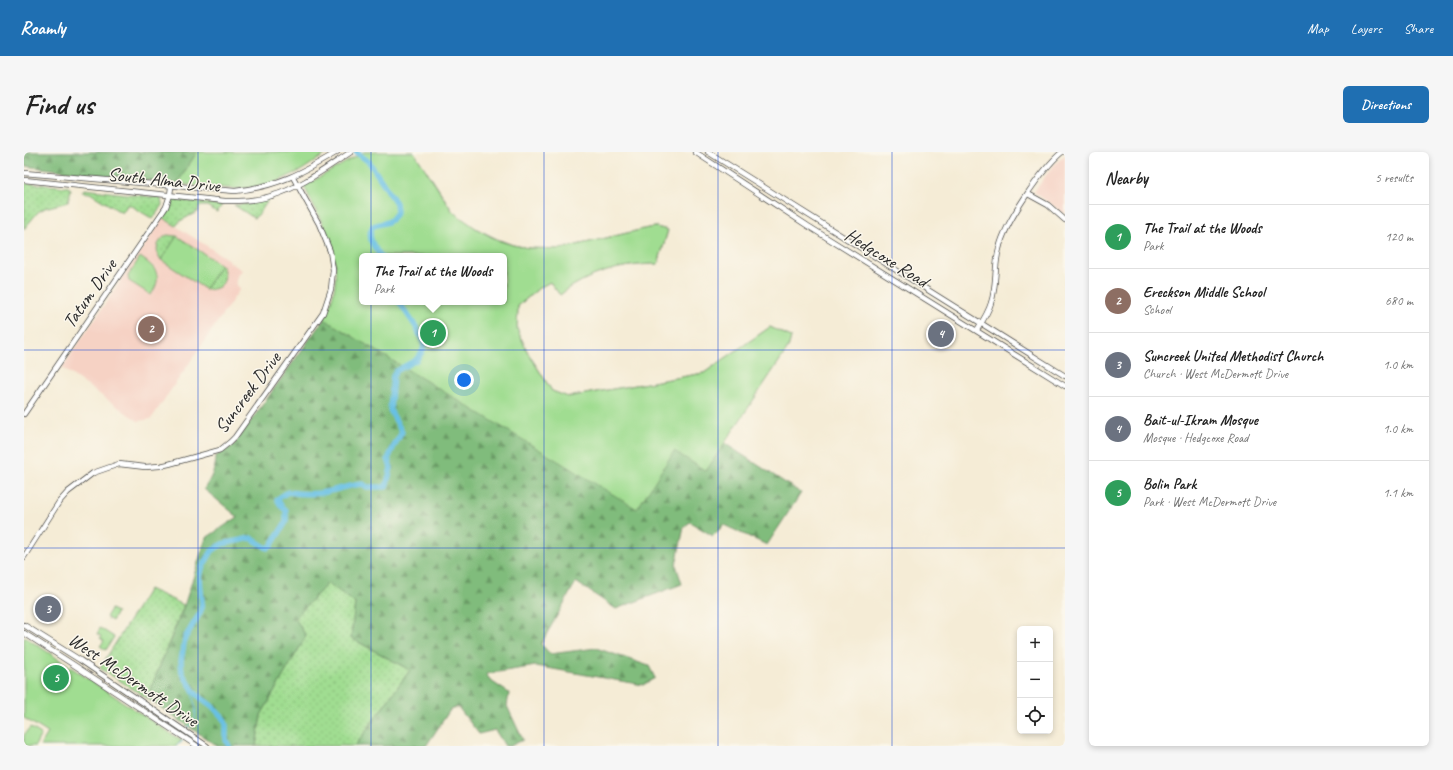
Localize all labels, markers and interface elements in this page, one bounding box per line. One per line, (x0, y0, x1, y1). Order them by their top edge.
text: Roamly (20, 16, 66, 40)
text: Map (1307, 20, 1329, 37)
text: Layers (1351, 20, 1382, 37)
text: Share (1404, 20, 1433, 37)
button: Directions (1343, 86, 1429, 123)
text: Find us (24, 87, 94, 122)
street label: South Alma Drive (107, 162, 223, 198)
text: Nearby (1105, 168, 1148, 189)
text: 5 results (1375, 170, 1413, 186)
text: The Trail at the Woods (1143, 219, 1262, 238)
street label: Hedgcoxe Road (840, 223, 936, 295)
text: 1 (1115, 229, 1121, 245)
text: 120 m (1385, 229, 1413, 245)
text: Park (1143, 238, 1164, 254)
street label: Tatum Drive (57, 253, 123, 333)
popup (359, 253, 507, 305)
text: The Trail at the Woods (374, 262, 492, 281)
text: Park (374, 281, 394, 297)
text: Ereckson Middle School (1143, 283, 1265, 302)
text: 2 (1115, 293, 1121, 309)
text: 680 m (1385, 293, 1413, 309)
text: School (1143, 302, 1171, 318)
pin: 2 (138, 314, 164, 344)
pin: 1 (420, 318, 446, 348)
pin: 4 (928, 319, 954, 349)
street label: Suncreek Drive (209, 346, 287, 438)
text: Suncreek United Methodist Church (1143, 347, 1323, 366)
text: 3 (1115, 357, 1121, 373)
text: 1.0 km (1383, 357, 1413, 373)
text: Church · West McDermott Drive (1143, 366, 1288, 382)
your location (454, 370, 474, 390)
text: Bait-ul-Ikram Mosque (1143, 411, 1258, 430)
text: 4 (1115, 421, 1121, 437)
text: 1.0 km (1383, 421, 1413, 437)
text: Mosque · Hedgcoxe Road (1143, 430, 1248, 446)
text: Bolin Park (1143, 475, 1196, 494)
text: 5 (1115, 485, 1121, 501)
text: 1.1 km (1383, 485, 1413, 501)
text: Park · West McDermott Drive (1143, 494, 1276, 510)
pin: 3 (35, 594, 61, 624)
map controls (1017, 626, 1053, 734)
button: + (1017, 626, 1053, 662)
street label: West McDermott Drive (64, 628, 204, 733)
button: − (1017, 662, 1053, 698)
pin: 5 (43, 663, 69, 693)
button: locate (1017, 698, 1053, 734)

